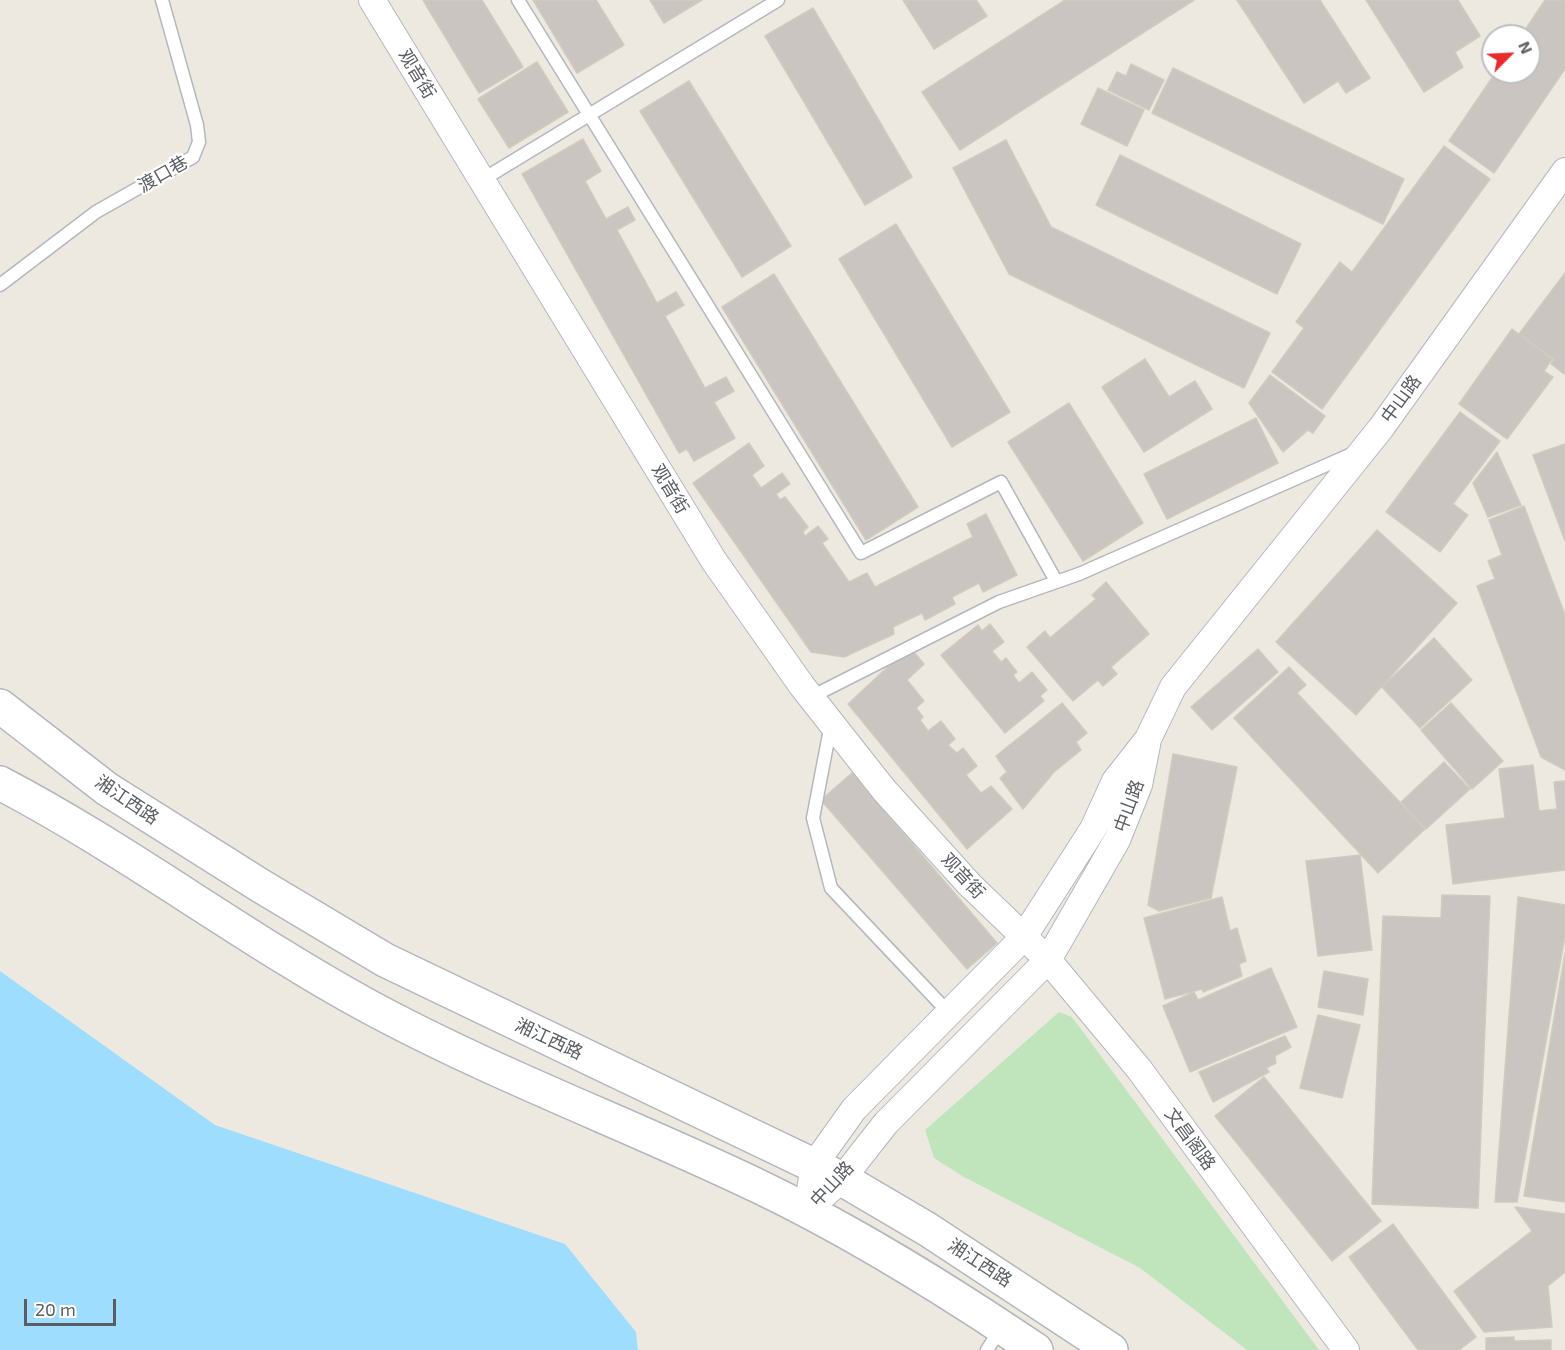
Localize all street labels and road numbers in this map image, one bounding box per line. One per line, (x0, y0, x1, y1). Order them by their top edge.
street label: 观音街 (394, 45, 440, 103)
street label: 渡口巷 (134, 151, 192, 197)
street label: 中山路 (1376, 371, 1426, 427)
street label: 观音街 (647, 460, 693, 518)
street label: 湘江西路 (91, 771, 163, 829)
street label: 中山路 (1110, 777, 1148, 835)
street label: 观音街 (937, 849, 989, 903)
street label: 湘江西路 (512, 1014, 586, 1064)
street label: 文昌阁路 (1160, 1104, 1220, 1174)
street label: 中山路 (806, 1157, 858, 1211)
street label: 湘江西路 (944, 1234, 1016, 1292)

